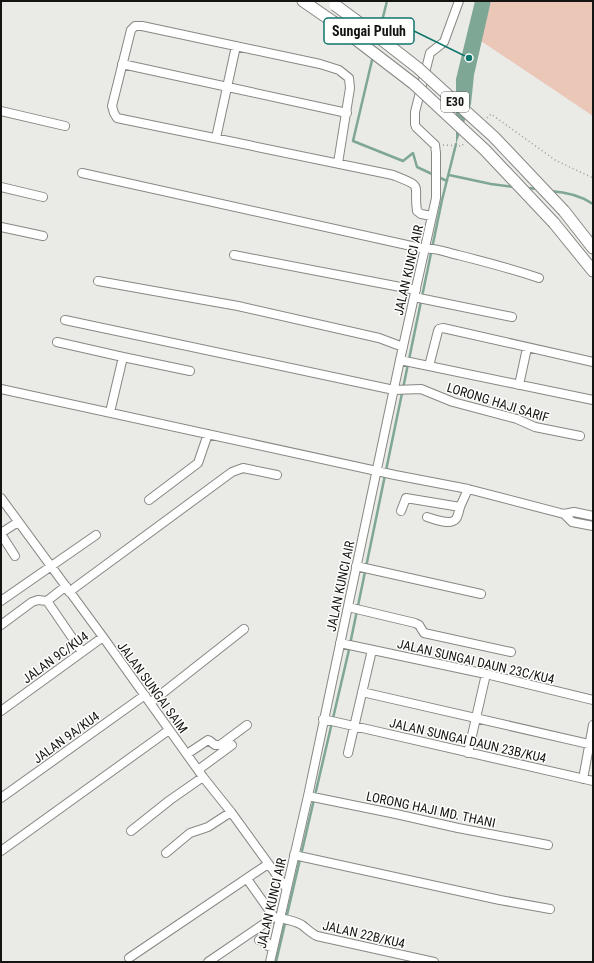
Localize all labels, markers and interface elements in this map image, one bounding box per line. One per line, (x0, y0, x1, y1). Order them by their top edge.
callout: Sungai Puluh (324, 18, 414, 44)
text: Sungai Puluh (332, 23, 406, 39)
road number: E30 (441, 92, 469, 112)
street label: JALAN KUNCI AIR (391, 223, 426, 317)
street label: LORONG HAJI SARIF (445, 380, 551, 425)
street label: JALAN KUNCI AIR (324, 539, 357, 633)
street label: JALAN 9C/KU4 (19, 628, 92, 686)
street label: JALAN SUNGAI DAUN 23C/KU4 (396, 636, 556, 687)
street label: JALAN SUNGAI SAIM (114, 639, 191, 736)
street label: JALAN 9A/KU4 (30, 708, 103, 766)
street label: JALAN SUNGAI DAUN 23B/KU4 (388, 715, 548, 766)
street label: LORONG HAJI MD. THANI (365, 788, 497, 831)
street label: JALAN KUNCI AIR (254, 856, 289, 950)
street label: JALAN 22B/KU4 (321, 918, 407, 951)

